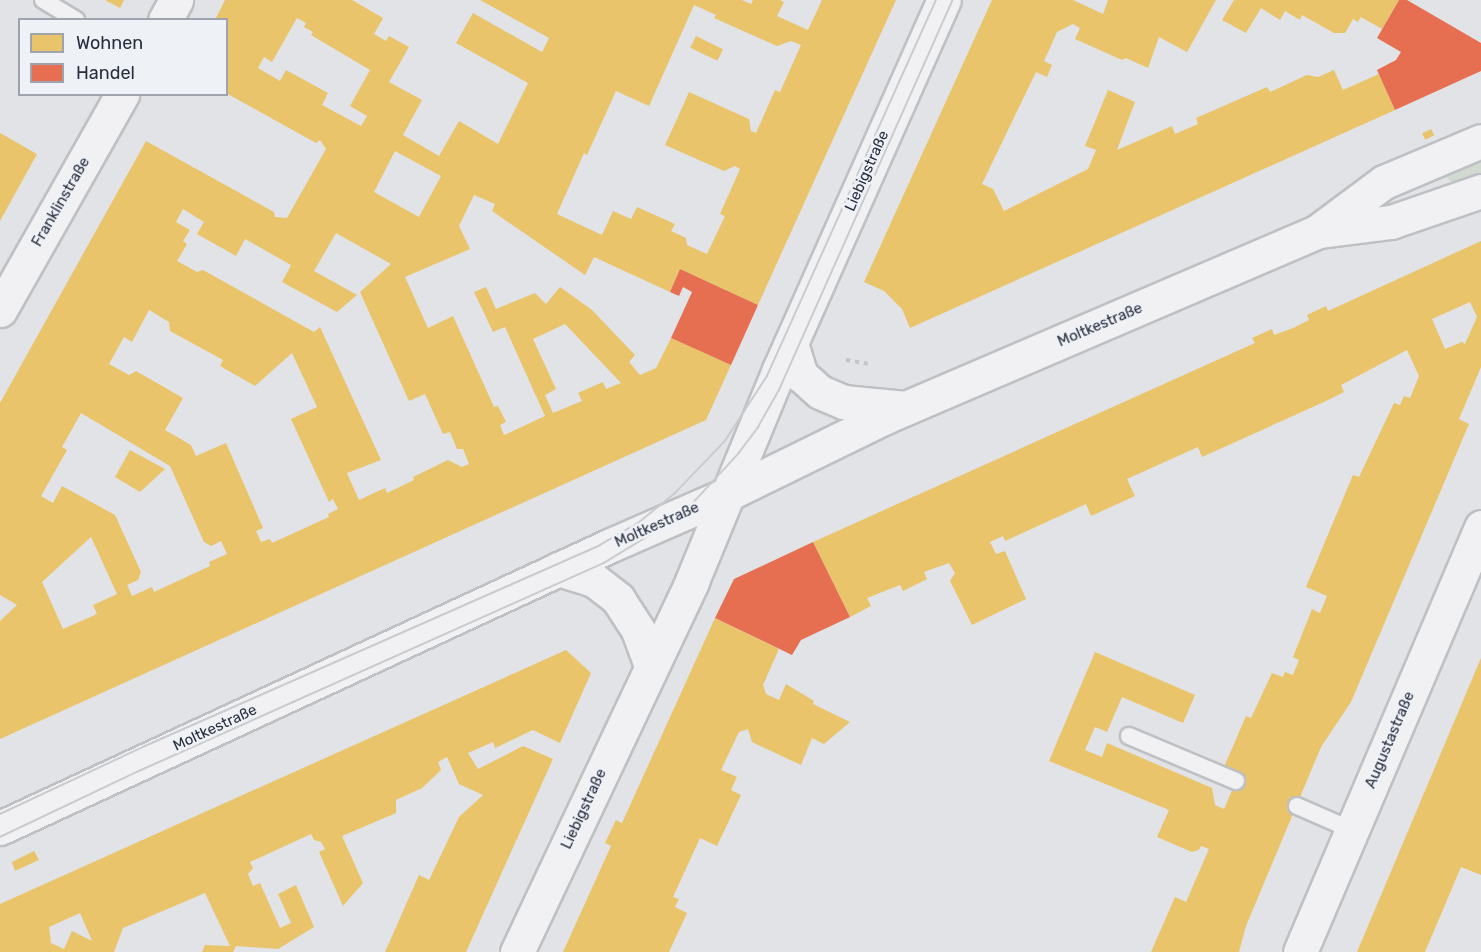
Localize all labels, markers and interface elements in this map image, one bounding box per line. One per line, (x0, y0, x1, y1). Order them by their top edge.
legend (18, 18, 228, 96)
text: Wohnen (76, 32, 143, 54)
text: Handel (76, 62, 135, 84)
street label: Liebigstraße (841, 128, 893, 214)
street label: Franklinstraße (28, 154, 94, 250)
street label: Moltkestraße (1055, 299, 1145, 351)
street label: Moltkestraße (612, 498, 702, 552)
street label: Augustastraße (1362, 689, 1418, 791)
street label: Moltkestraße (170, 701, 260, 755)
street label: Liebigstraße (558, 766, 610, 852)

